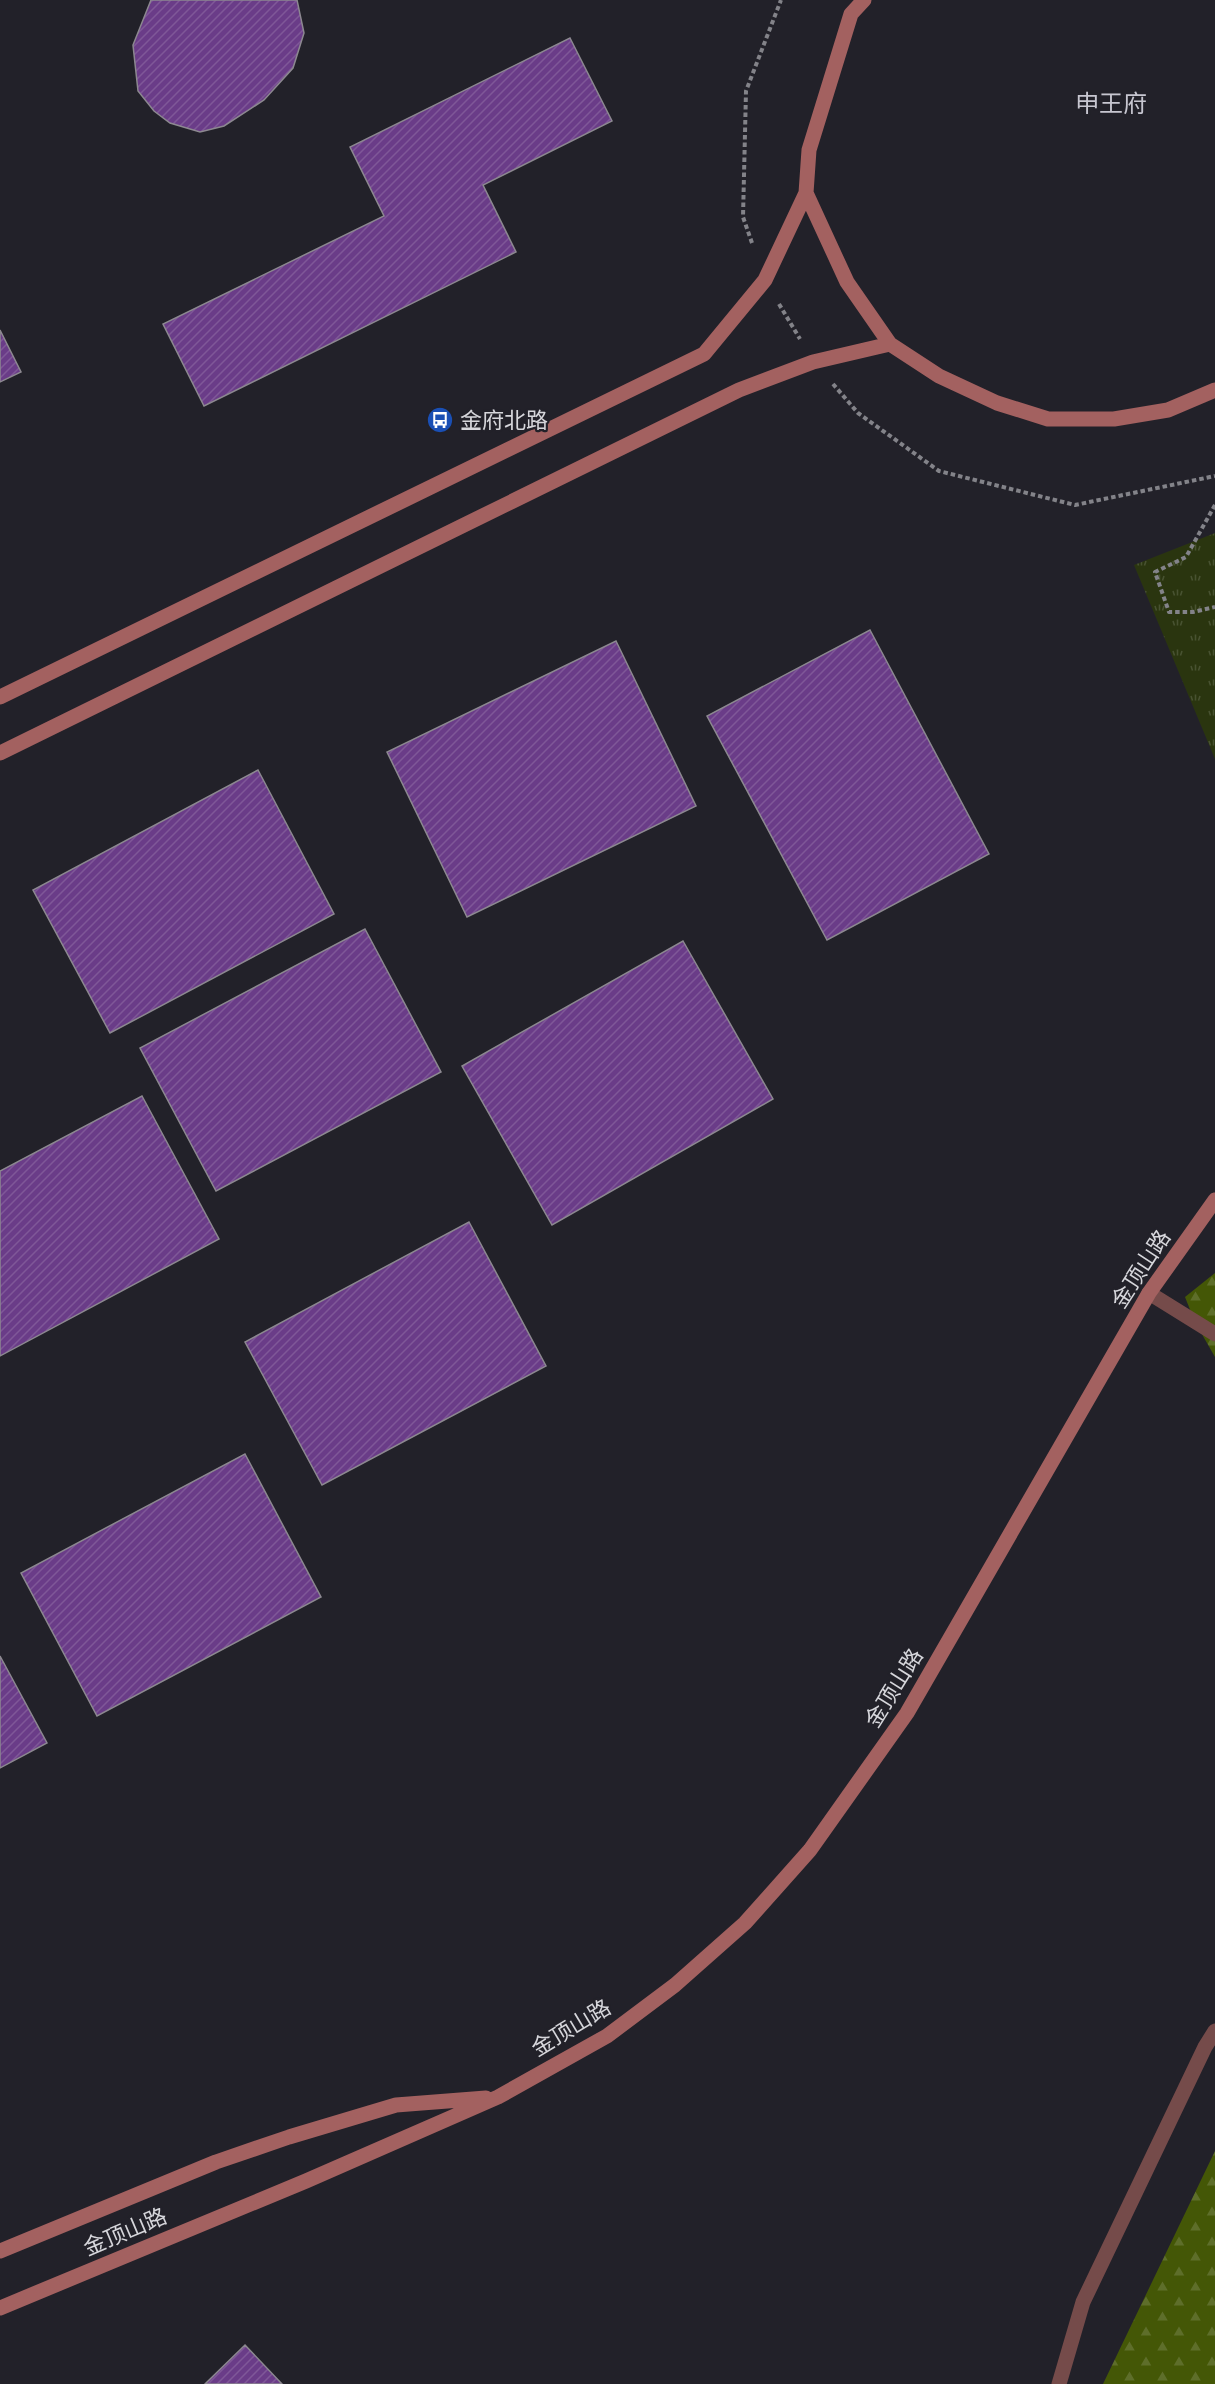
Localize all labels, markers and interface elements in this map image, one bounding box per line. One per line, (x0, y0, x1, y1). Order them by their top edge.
district label: 申王府 (1075, 89, 1147, 118)
bus stop icon: 金府北路 (425, 405, 455, 435)
place label: 金府北路 (460, 407, 548, 434)
street label: 金顶山路 (1106, 1225, 1176, 1313)
street label: 金顶山路 (859, 1644, 929, 1732)
street label: 金顶山路 (526, 1994, 616, 2062)
street label: 金顶山路 (79, 2202, 171, 2262)

